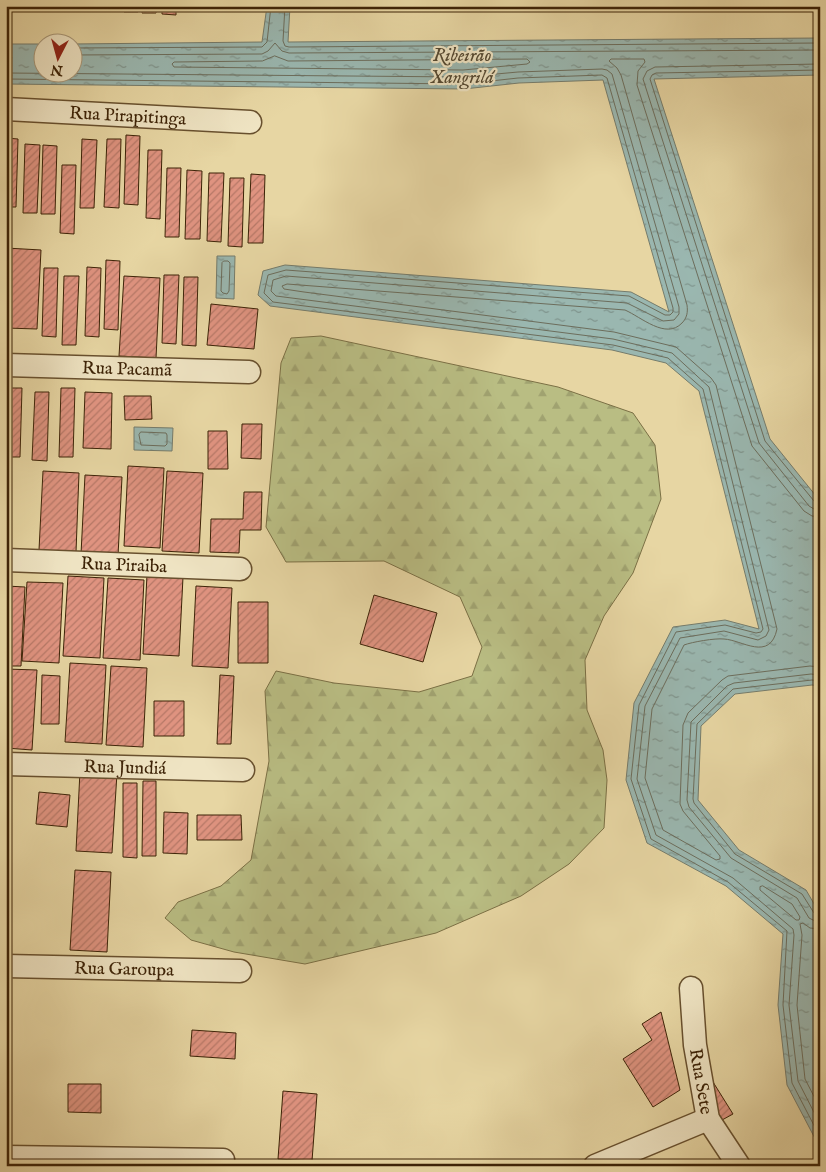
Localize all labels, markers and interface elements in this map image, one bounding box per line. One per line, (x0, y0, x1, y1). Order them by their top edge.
north arrow (32, 32, 82, 82)
water label: Ribeirão Xangrilá (429, 44, 496, 90)
text: N (50, 60, 65, 80)
street label: Rua Pirapitinga (69, 102, 187, 132)
street label: Rua Pacamã (82, 357, 172, 383)
street label: Rua Piraiba (80, 553, 168, 579)
street label: Rua Jundiá (83, 756, 167, 781)
street label: Rua Garoupa (74, 957, 174, 983)
street label: Rua Sete (683, 1047, 717, 1116)

